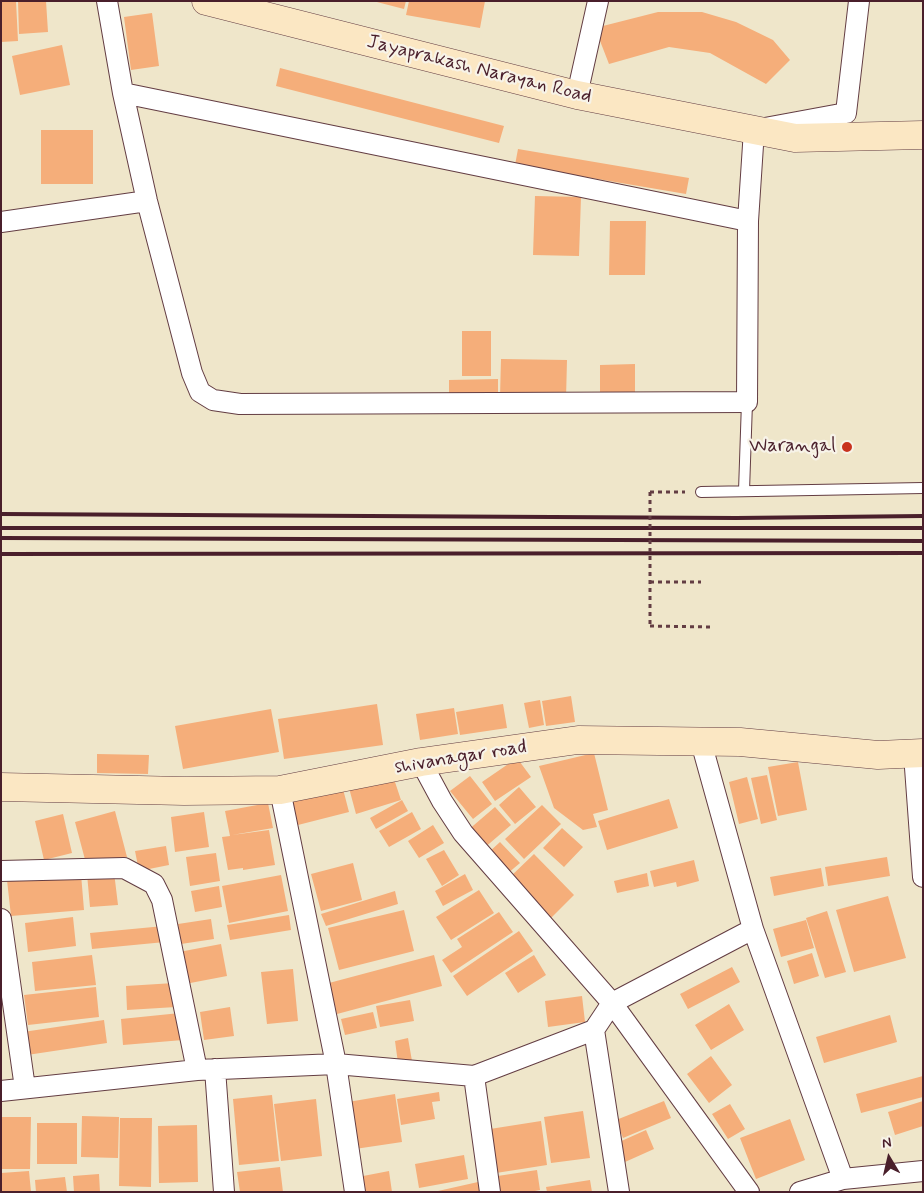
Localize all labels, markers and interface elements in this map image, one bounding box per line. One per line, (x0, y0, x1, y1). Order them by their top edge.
street label: Jayaprakash Narayan Road (364, 30, 594, 110)
place label: Warangal (749, 435, 836, 459)
marker: Warangal (840, 440, 854, 454)
street label: shivanagar road (394, 736, 528, 780)
north arrow (864, 1133, 914, 1183)
text: N (881, 1134, 893, 1153)

